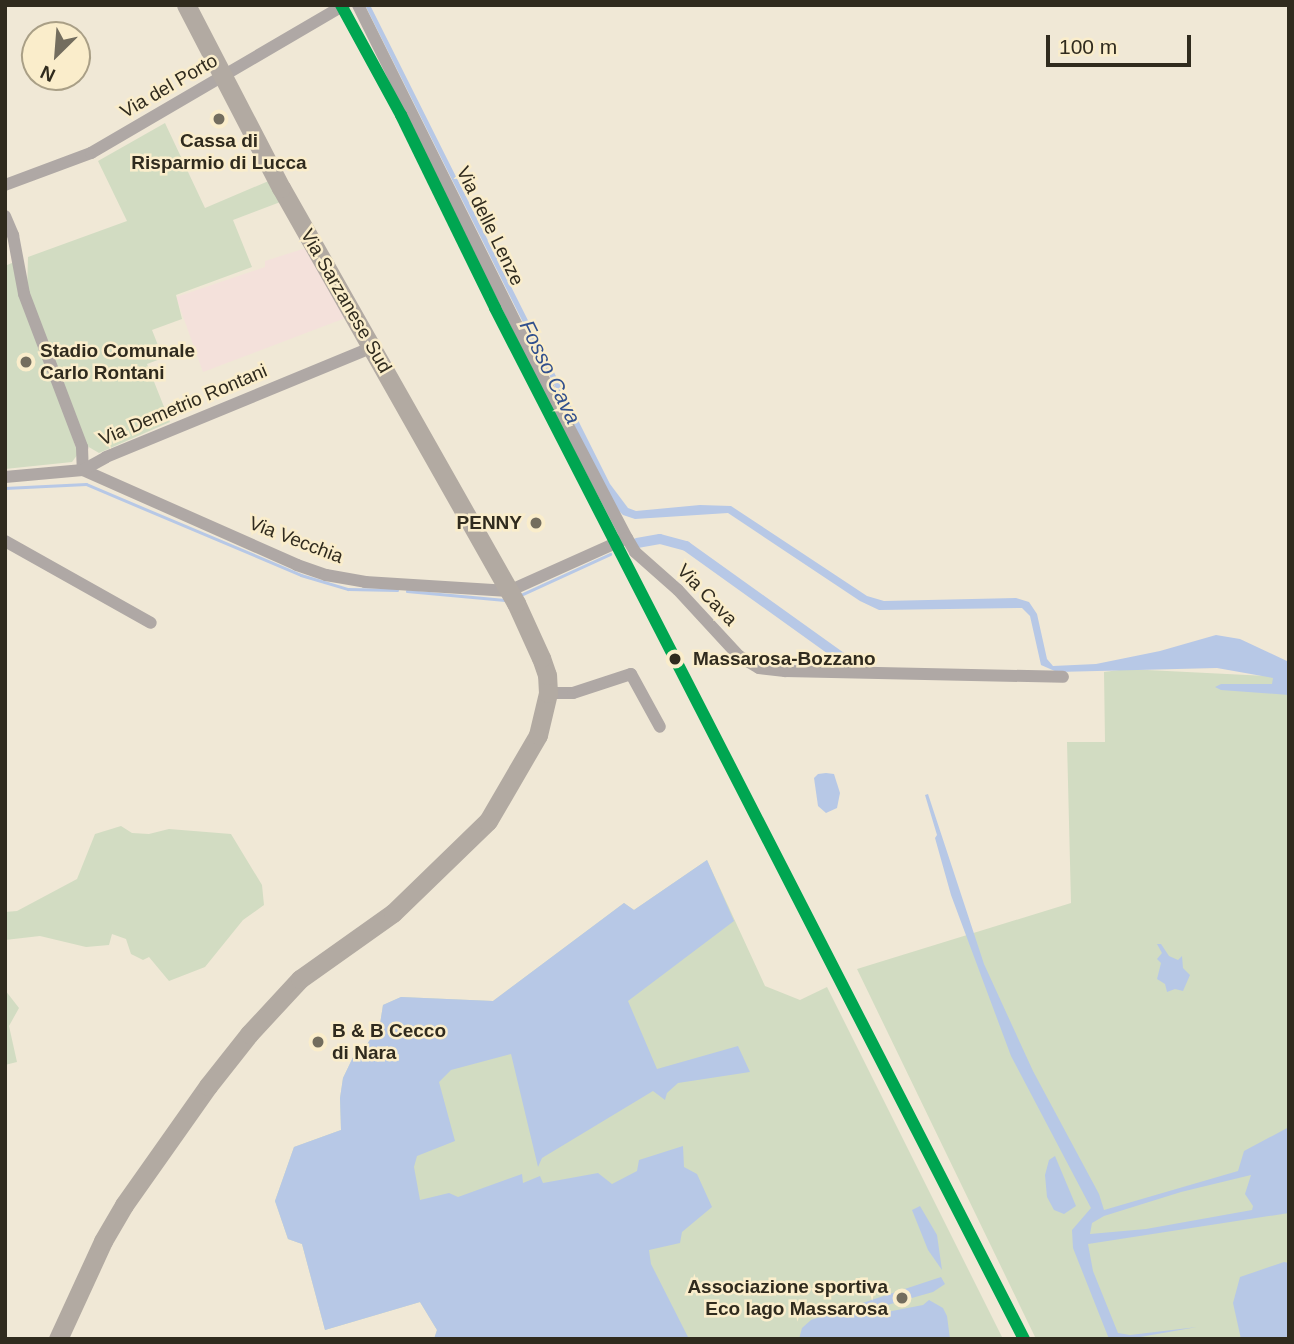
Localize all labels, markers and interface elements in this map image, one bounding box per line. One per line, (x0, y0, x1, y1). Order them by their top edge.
north arrow (21, 21, 91, 91)
scale bar (1049, 21, 1194, 65)
text: 100 m (1059, 35, 1117, 58)
street label: Via del Porto (116, 49, 222, 123)
text: N (37, 61, 58, 86)
marker: Cassa di Risparmio di Lucca (211, 111, 227, 127)
place label: Cassa di Risparmio di Lucca (131, 130, 307, 174)
street label: Via delle Lenze (451, 163, 529, 289)
street label: Via Sarzanese Sud (296, 225, 396, 377)
water label: Fosso Cava (514, 316, 586, 428)
place label: Stadio Comunale Carlo Rontani (40, 340, 195, 384)
marker: Stadio Comunale Carlo Rontani (18, 354, 34, 370)
street label: Via Demetrio Rontani (96, 359, 270, 451)
street label: Via Vecchia (246, 512, 346, 568)
place label: PENNY (457, 512, 522, 534)
marker: PENNY (528, 515, 544, 531)
street label: Via Cava (672, 559, 742, 631)
marker: Massarosa-Bozzano (663, 647, 687, 671)
place label: Massarosa-Bozzano (693, 648, 876, 670)
place label: B & B Cecco di Nara (332, 1020, 446, 1064)
marker: B & B Cecco di Nara (310, 1034, 326, 1050)
place label: Associazione sportiva Eco lago Massarosa (687, 1276, 888, 1320)
marker: Associazione sportiva Eco lago Massarosa (894, 1290, 910, 1306)

